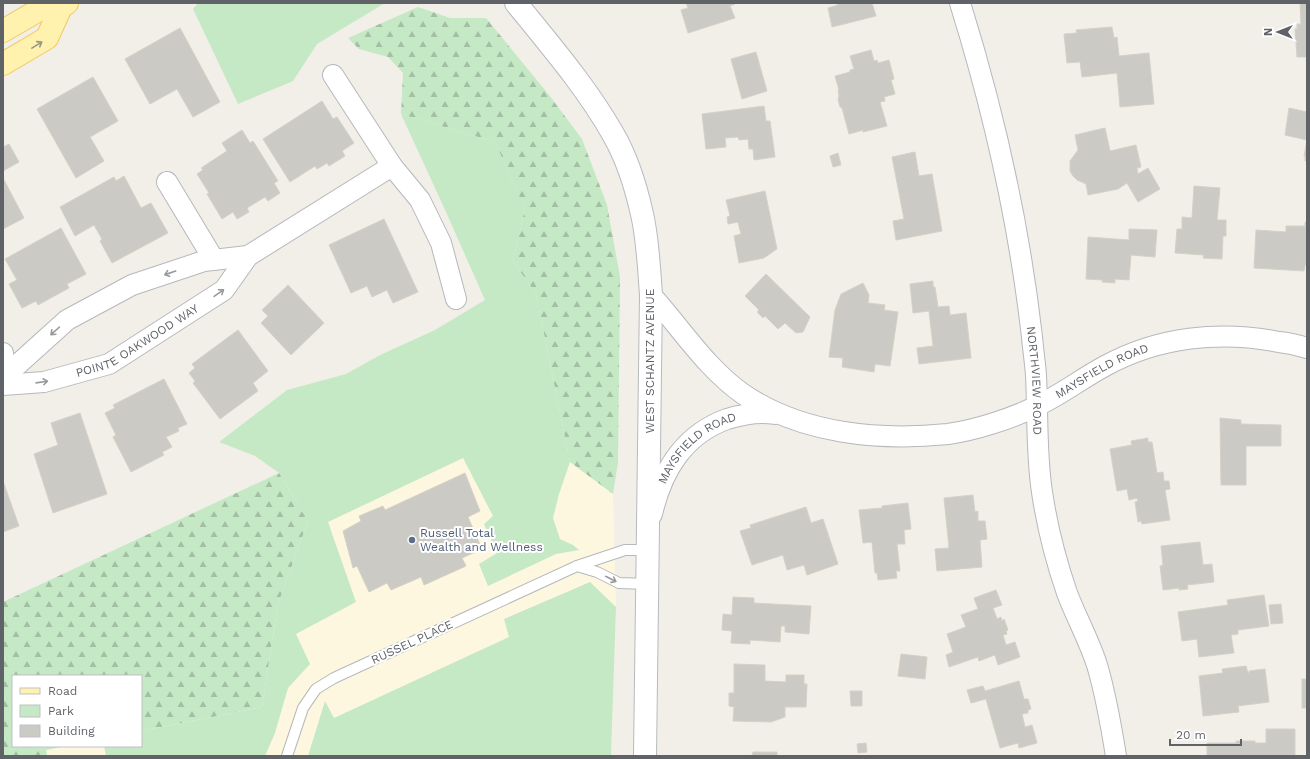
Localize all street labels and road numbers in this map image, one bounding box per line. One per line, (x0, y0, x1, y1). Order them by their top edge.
street label: WEST SCHANTZ AVENUE (643, 288, 657, 434)
street label: POINTE OAKWOOD WAY (74, 301, 201, 380)
street label: NORTHVIEW ROAD (1024, 325, 1045, 435)
street label: MAYSFIELD ROAD (1053, 341, 1150, 402)
street label: MAYSFIELD ROAD (655, 410, 738, 486)
street label: RUSSEL PLACE (369, 617, 455, 667)

